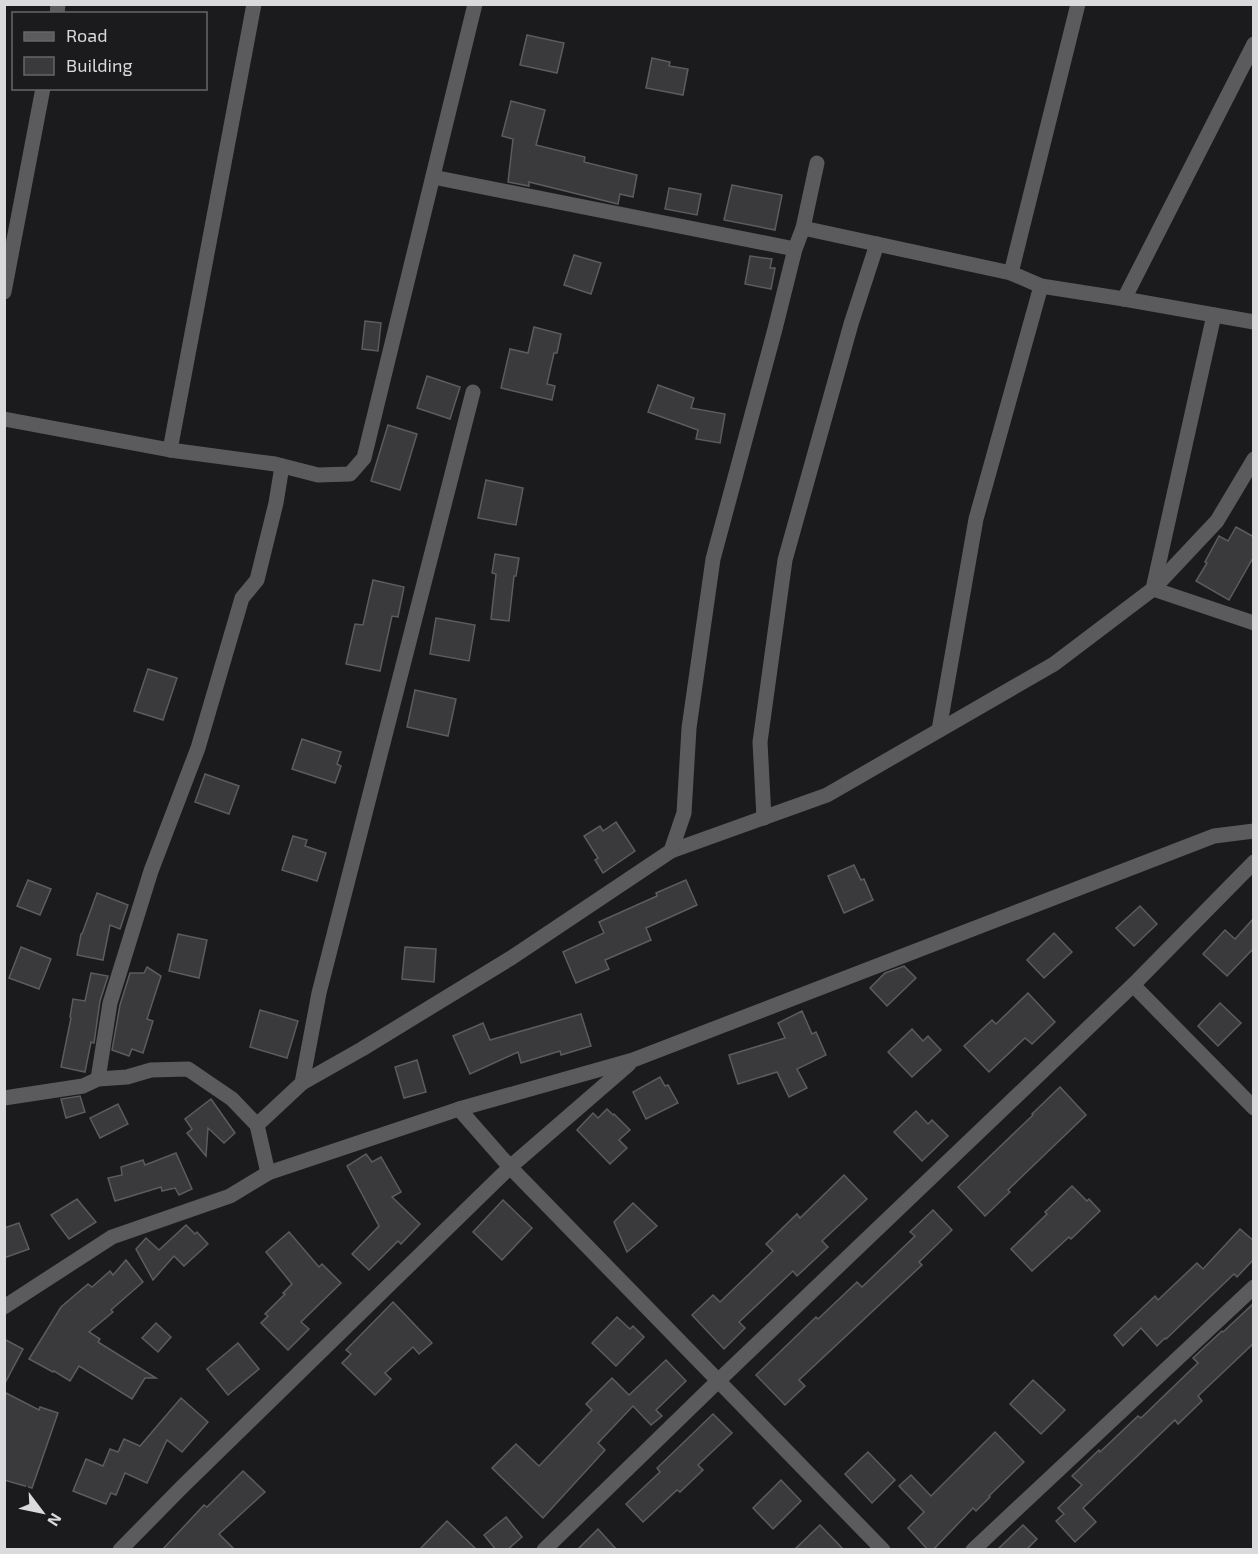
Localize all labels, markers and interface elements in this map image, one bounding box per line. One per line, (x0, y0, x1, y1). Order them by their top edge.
legend (12, 12, 207, 90)
text: Road (66, 24, 107, 46)
text: Building (66, 54, 133, 76)
north arrow (12, 1482, 72, 1542)
text: N (44, 1510, 66, 1530)

